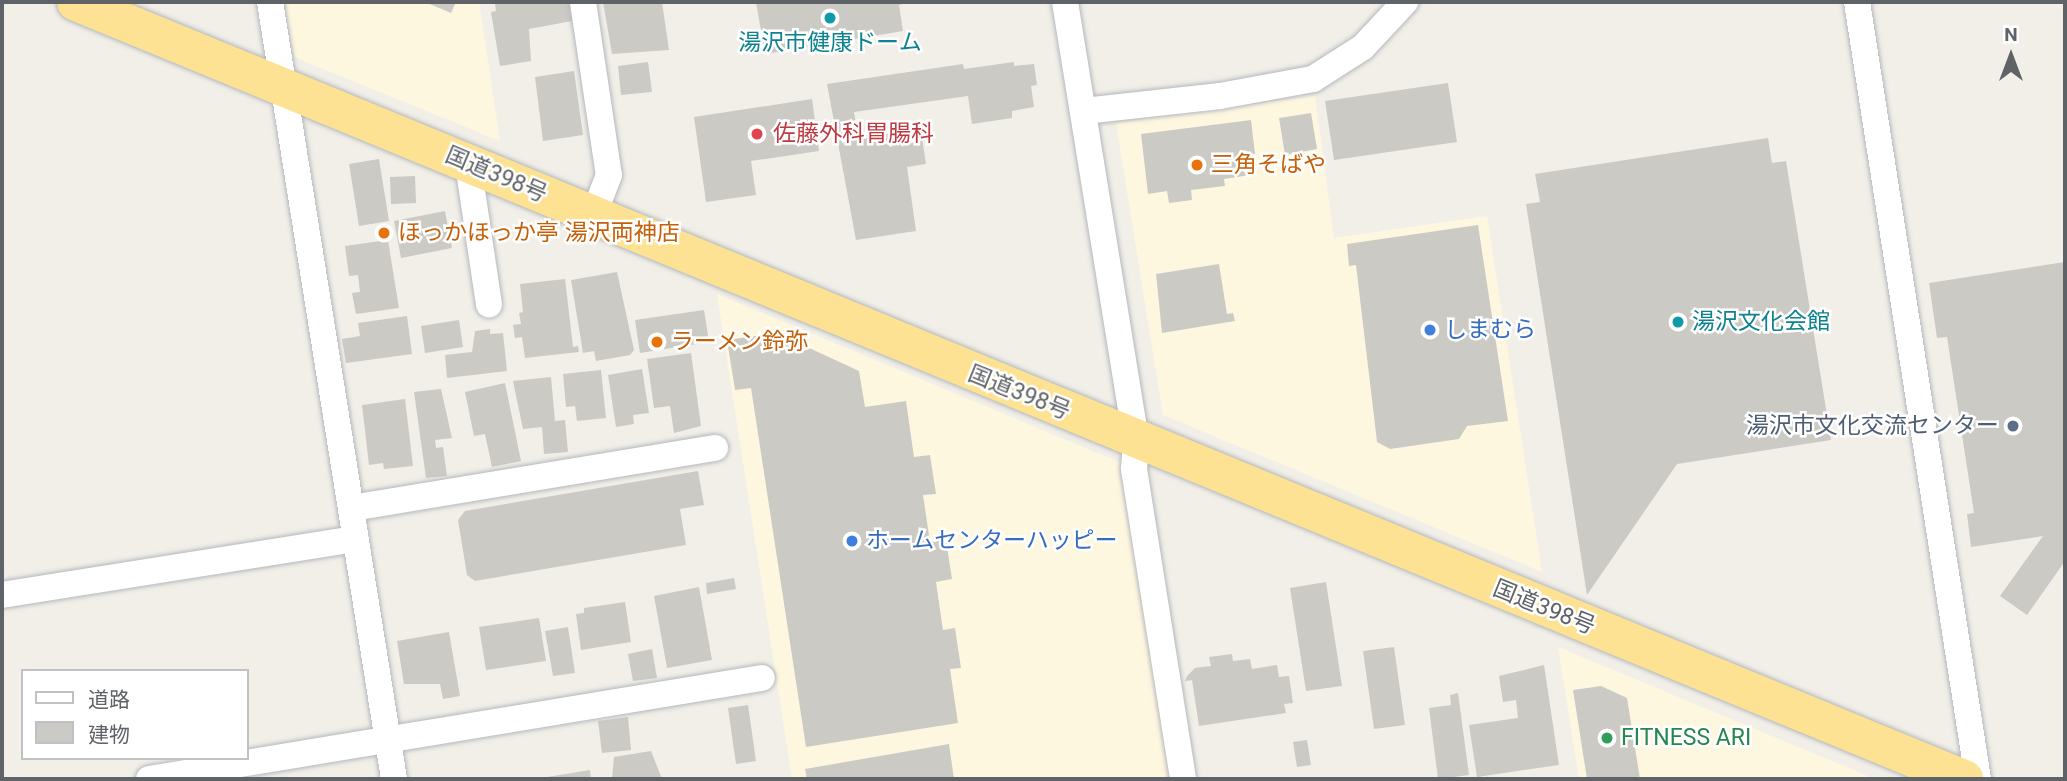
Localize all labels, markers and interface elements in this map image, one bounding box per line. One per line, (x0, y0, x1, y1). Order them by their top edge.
marker: 湯沢市健康ドーム (822, 10, 838, 26)
north arrow (1976, 21, 2046, 91)
text: N (2004, 23, 2018, 46)
place label: 湯沢市健康ドーム (738, 29, 922, 57)
place label: 佐藤外科胃腸科 (773, 120, 934, 148)
marker: 佐藤外科胃腸科 (747, 124, 767, 144)
street label: 国道398号 (441, 141, 551, 209)
place label: 三角そばや (1211, 151, 1326, 179)
marker: 三角そばや (1189, 157, 1205, 173)
place label: ほっかほっか亭 湯沢両神店 (398, 219, 680, 247)
marker: ほっかほっか亭 湯沢両神店 (376, 225, 392, 241)
place label: 湯沢文化会館 (1692, 308, 1830, 336)
marker: 湯沢文化会館 (1670, 314, 1686, 330)
place label: しまむら (1444, 316, 1536, 344)
marker: しまむら (1422, 322, 1438, 338)
place label: ラーメン鈴弥 (671, 328, 809, 356)
marker: ラーメン鈴弥 (649, 334, 665, 350)
street label: 国道398号 (964, 360, 1074, 426)
place label: 湯沢市文化交流センター (1746, 412, 1999, 440)
marker: 湯沢市文化交流センター (2005, 418, 2021, 434)
place label: ホームセンターハッピー (866, 527, 1119, 555)
marker: ホームセンターハッピー (844, 533, 860, 549)
street label: 国道398号 (1489, 575, 1599, 641)
legend (21, 669, 248, 760)
text: 道路 (88, 688, 130, 712)
text: 建物 (88, 723, 130, 747)
place label: FITNESS ARI (1621, 724, 1751, 752)
marker: FITNESS ARI (1599, 730, 1615, 746)

